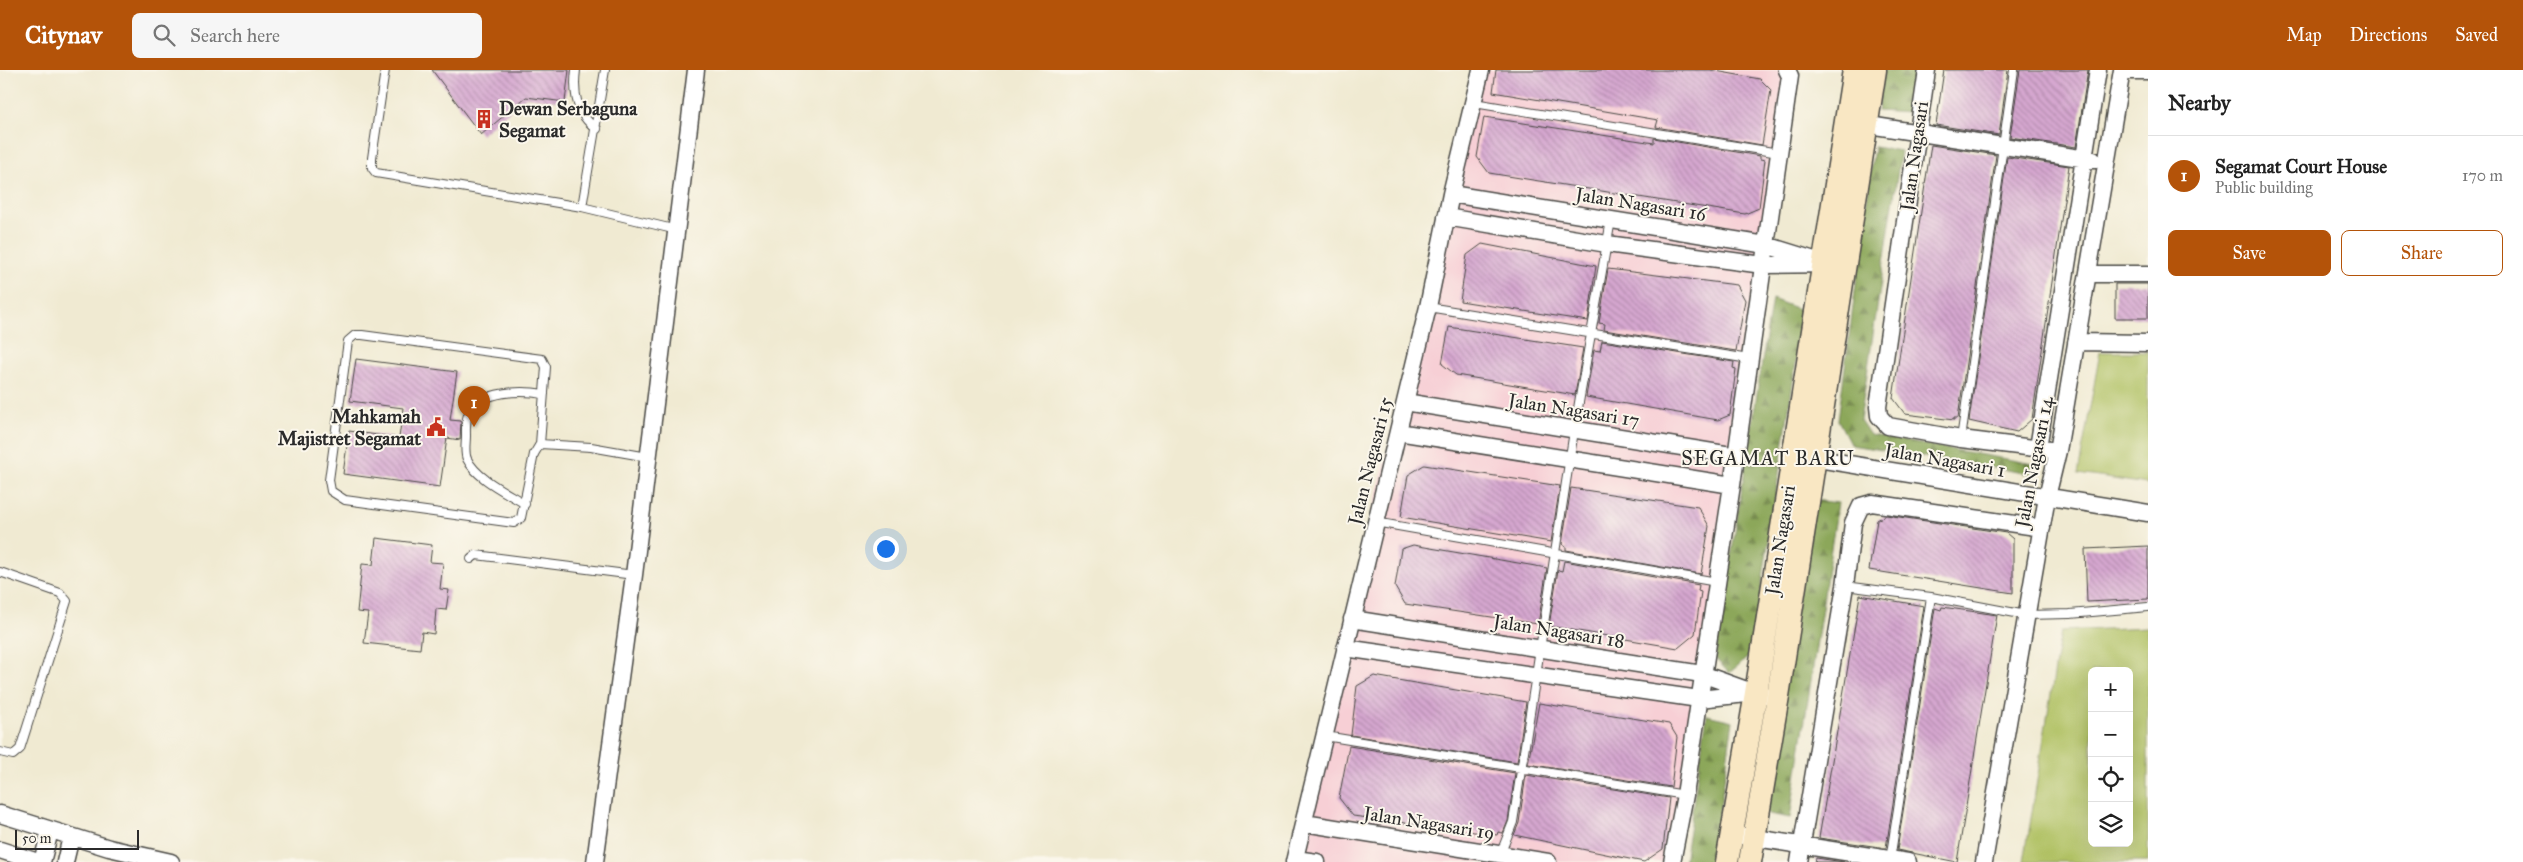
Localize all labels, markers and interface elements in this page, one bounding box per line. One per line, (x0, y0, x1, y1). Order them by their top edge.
search box (132, 13, 482, 58)
text: Citynav (25, 20, 102, 50)
icon: search (150, 21, 178, 49)
text: Search here (190, 24, 280, 47)
text: Map (2286, 24, 2322, 46)
text: Directions (2350, 24, 2427, 46)
text: Saved (2455, 24, 2498, 46)
text: Nearby (2168, 90, 2231, 116)
place label: Dewan Serbaguna Segamat (499, 97, 638, 143)
street label: Jalan Nagasari (1895, 100, 1934, 215)
building icon: Dewan Serbaguna Segamat (473, 108, 495, 130)
text: Segamat Court House (2215, 155, 2387, 178)
text: 1 (2181, 166, 2187, 185)
text: 170 m (2462, 166, 2503, 185)
text: Public building (2215, 178, 2313, 197)
street label: Jalan Nagasari 16 (1572, 182, 1709, 227)
button: Save (2168, 230, 2331, 276)
button: Share (2341, 230, 2503, 276)
pin: 1 (458, 386, 490, 427)
street label: Jalan Nagasari 17 (1505, 388, 1641, 433)
street label: Jalan Nagasari 14 (2010, 394, 2059, 532)
street label: Jalan Nagasari 15 (1343, 395, 1398, 530)
place label: Mahkamah Majistret Segamat (278, 405, 421, 451)
public building icon: Mahkamah Majistret Segamat (425, 416, 447, 438)
street label: Jalan Nagasari 1 (1881, 438, 2007, 483)
district label: SEGAMAT BARU (1681, 446, 1855, 470)
street label: Jalan Nagasari (1760, 484, 1801, 599)
your location (873, 536, 899, 562)
street label: Jalan Nagasari 18 (1490, 609, 1626, 654)
map controls (2088, 667, 2133, 847)
button: + (2088, 667, 2133, 712)
button: − (2088, 712, 2133, 757)
button: locate (2088, 757, 2133, 802)
street label: Jalan Nagasari 19 (1360, 801, 1496, 846)
button: layers (2088, 802, 2133, 847)
scale bar (15, 827, 139, 850)
text: 50 m (22, 830, 51, 847)

